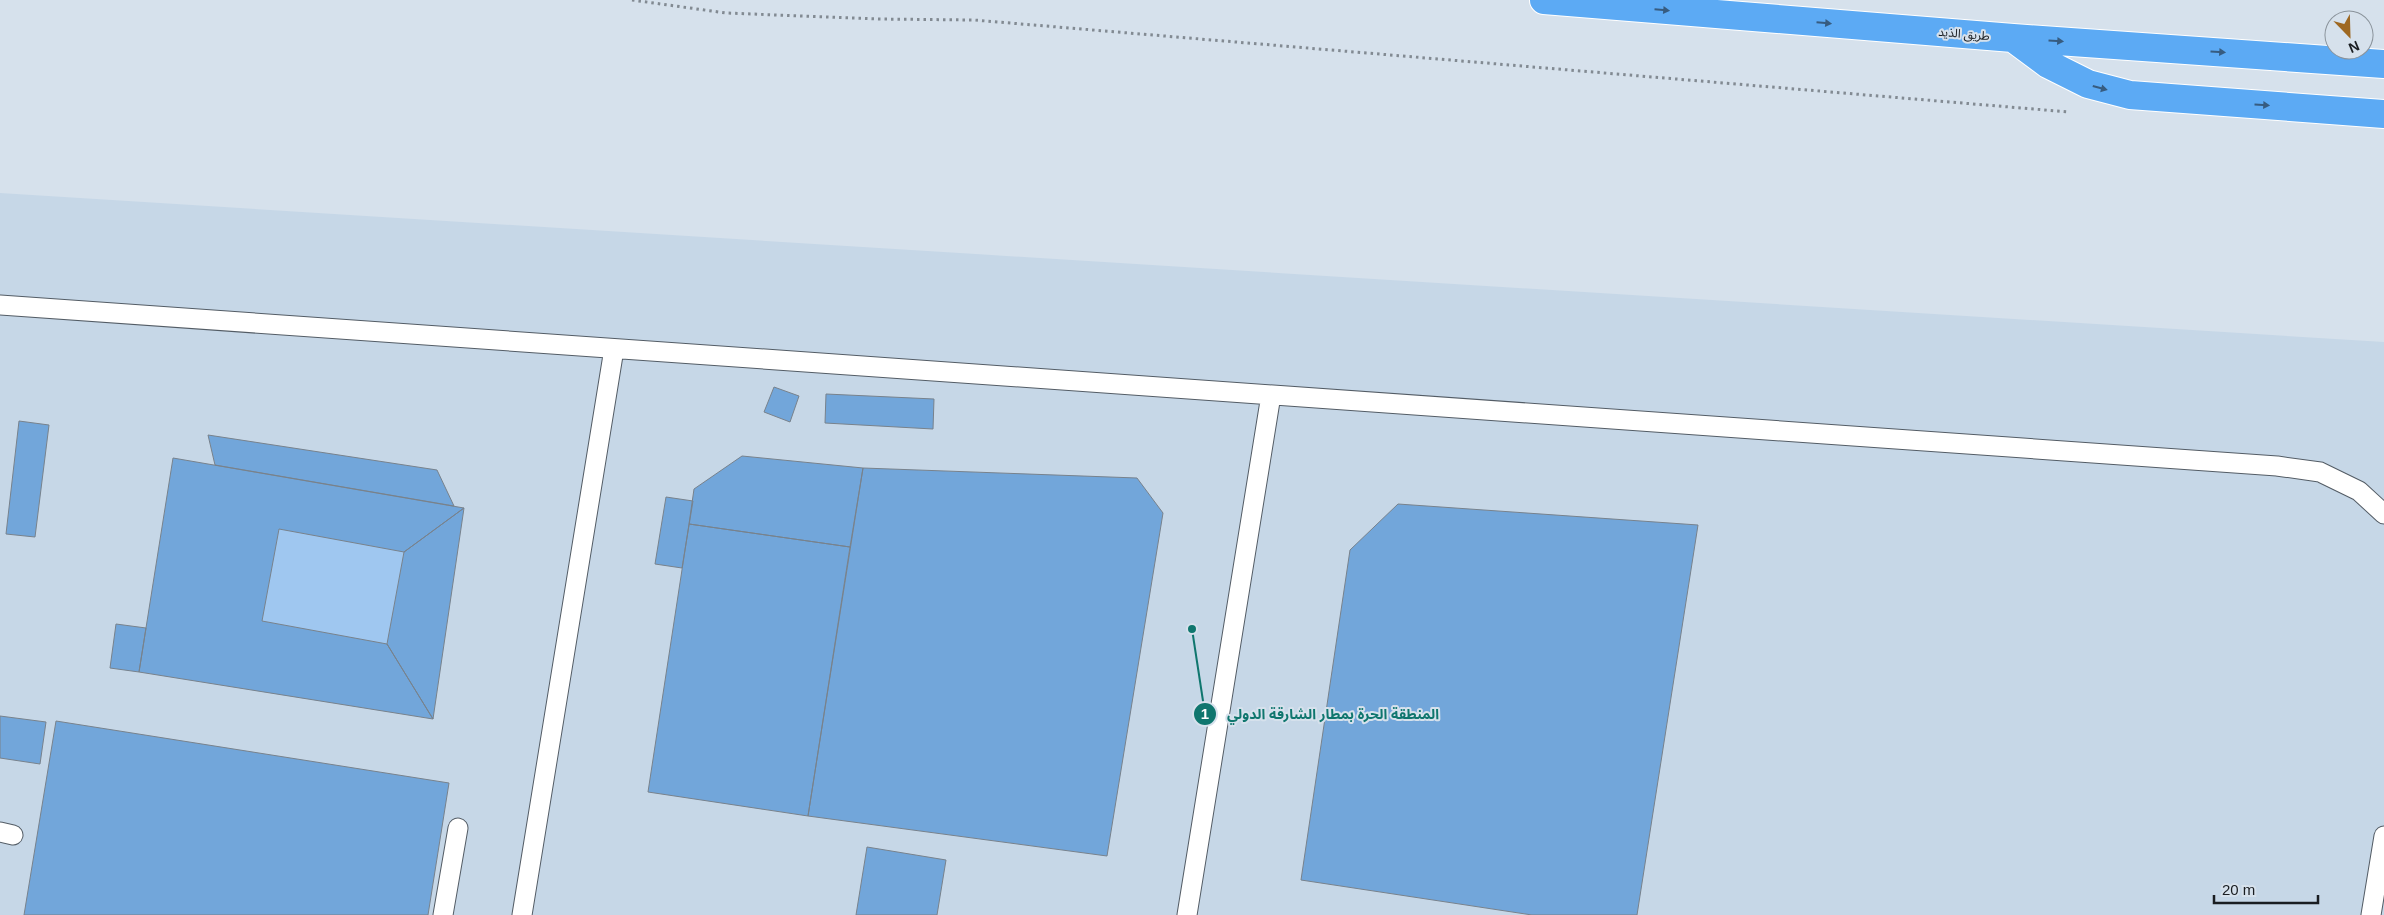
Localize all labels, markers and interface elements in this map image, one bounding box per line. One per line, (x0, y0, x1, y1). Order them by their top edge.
one-way arrow (1655, 6, 1671, 14)
north arrow (2324, 10, 2374, 60)
one-way arrow (1817, 19, 1833, 27)
street label: طريق الذيد (1938, 25, 1990, 44)
one-way arrow (2048, 37, 2064, 45)
text: N (2346, 38, 2362, 56)
one-way arrow (2210, 49, 2226, 57)
one-way arrow (2093, 84, 2108, 92)
one-way arrow (2254, 102, 2270, 110)
callout: المنطقة الحرة بمطار الشارقة الدولي (1192, 699, 1449, 728)
text: 1 (1201, 705, 1209, 722)
text: المنطقة الحرة بمطار الشارقة الدولي (1227, 706, 1439, 725)
scale bar (2214, 872, 2318, 904)
text: 20 m (2222, 881, 2255, 898)

